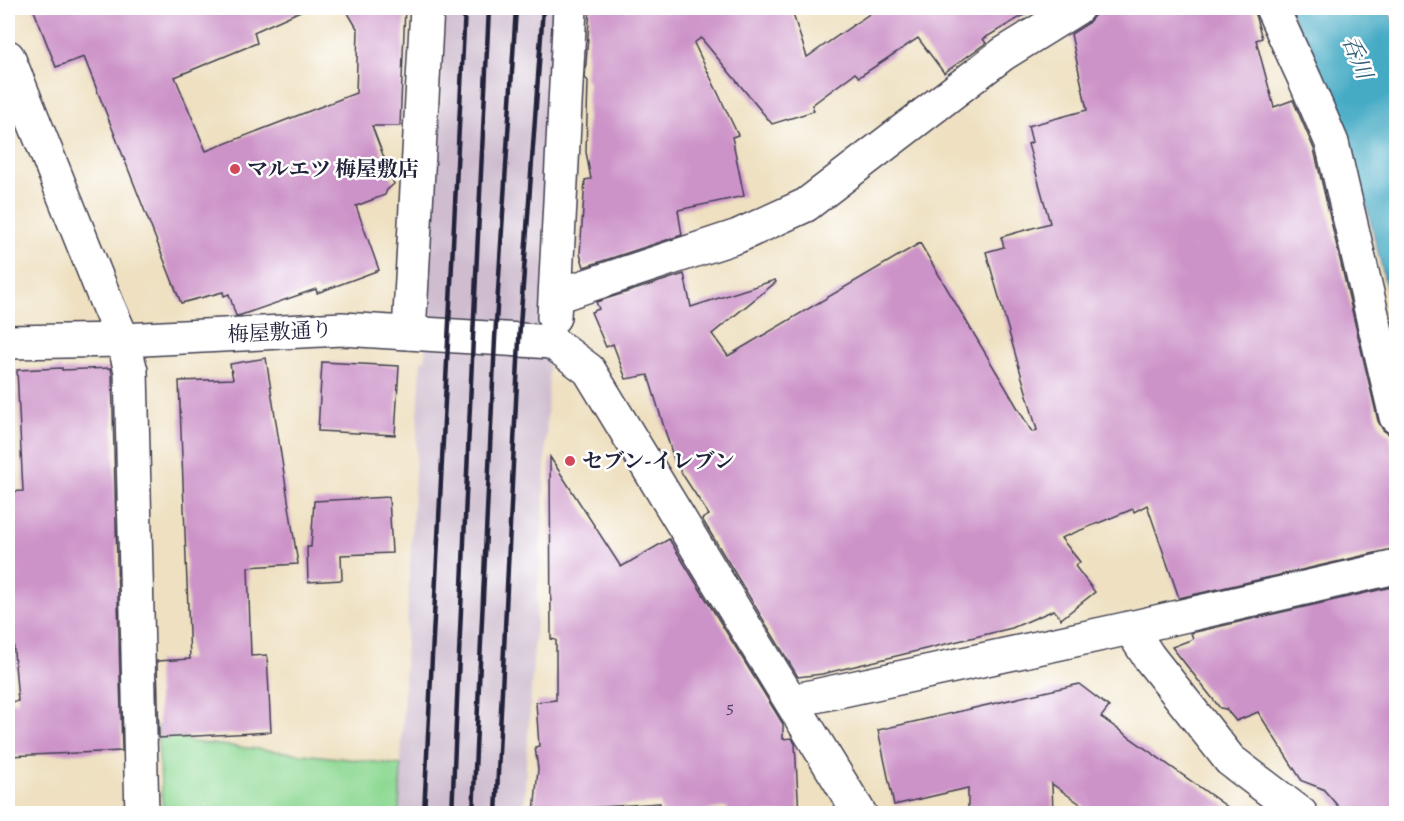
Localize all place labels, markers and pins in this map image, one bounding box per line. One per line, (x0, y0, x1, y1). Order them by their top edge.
place label: マルエツ 梅屋敷店 (247, 155, 419, 183)
marker: マルエツ 梅屋敷店 (228, 162, 242, 176)
place label: セブン-イレブン (582, 447, 735, 475)
marker: セブン-イレブン (563, 454, 577, 468)

